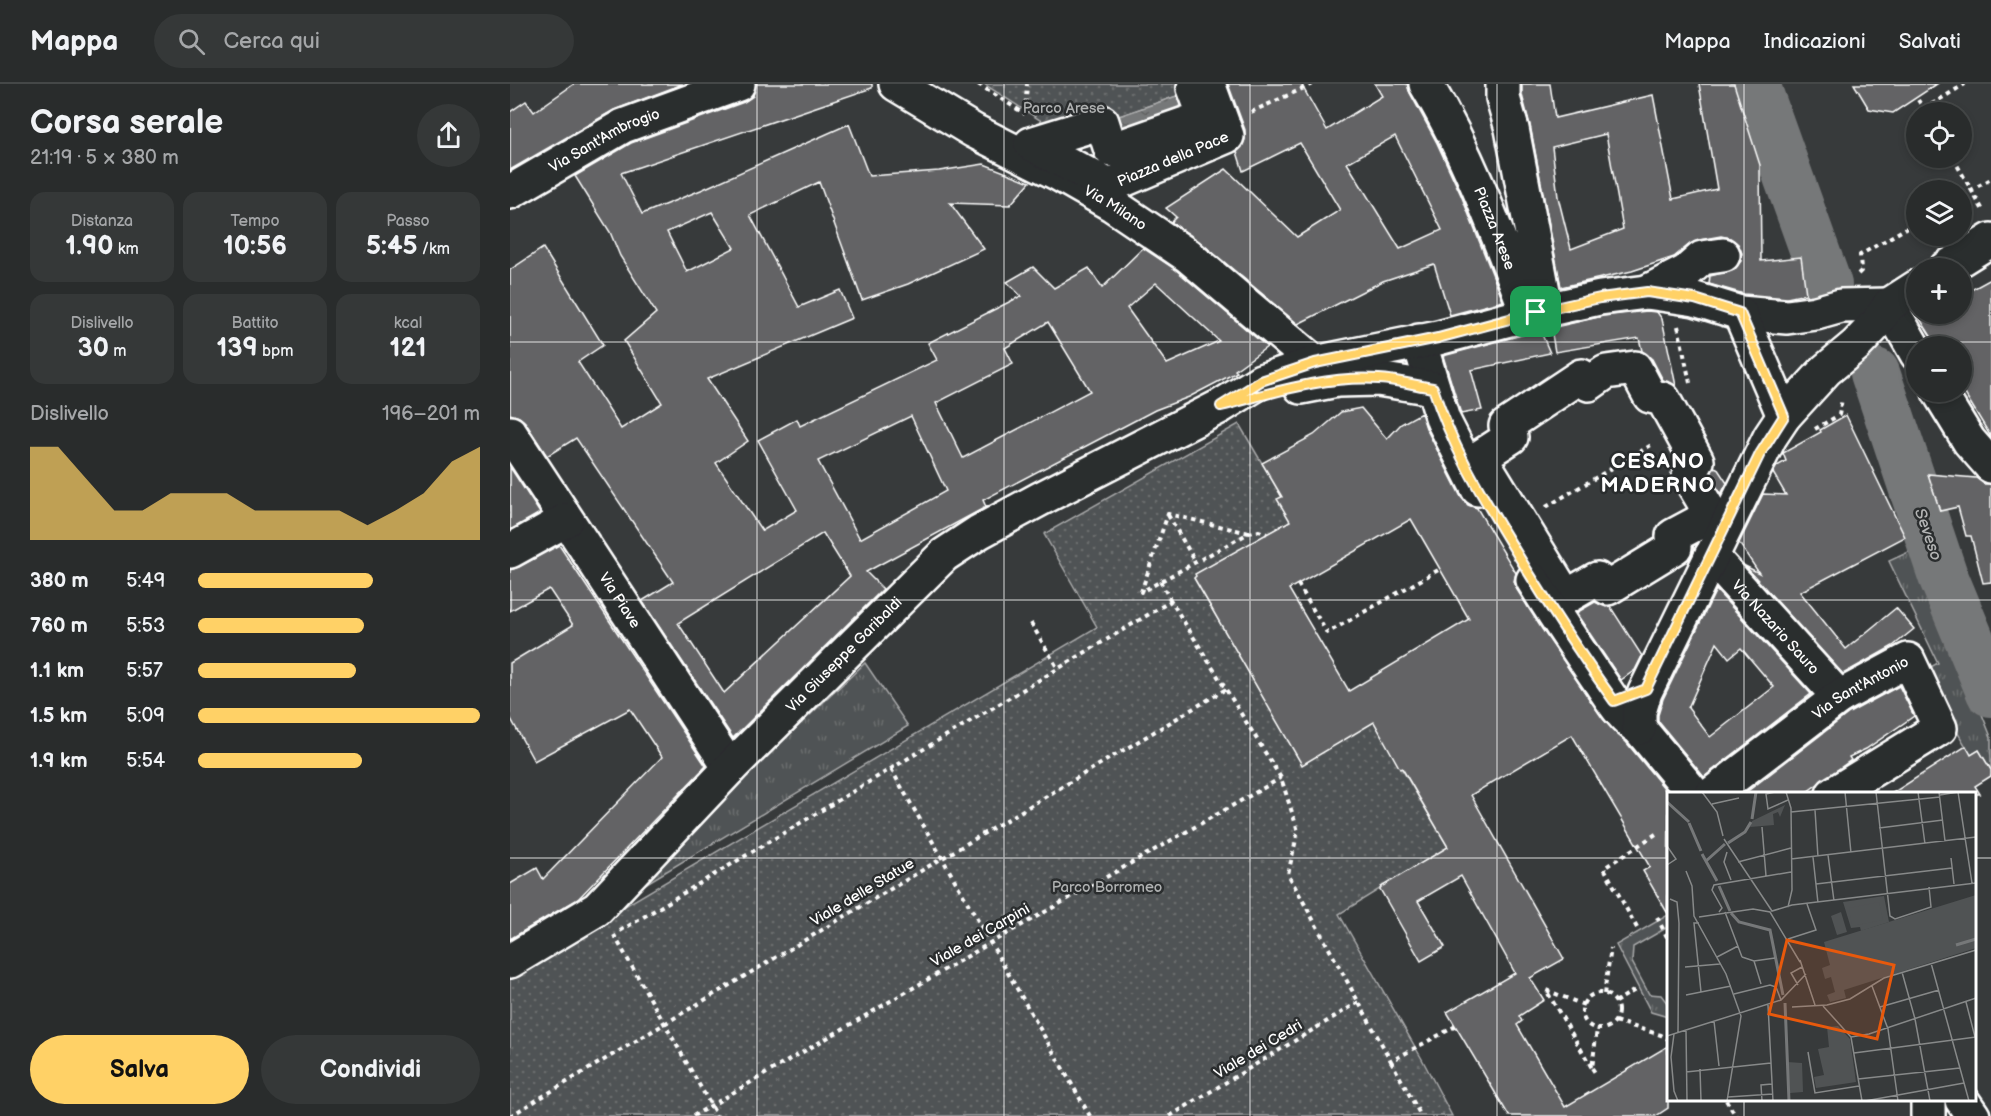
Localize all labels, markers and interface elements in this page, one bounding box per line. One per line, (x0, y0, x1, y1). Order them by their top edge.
search box (154, 14, 574, 68)
text: Mappa (30, 25, 118, 58)
icon: search (175, 25, 208, 58)
text: Cerca qui (223, 28, 320, 55)
text: Mappa (1664, 29, 1731, 54)
text: Indicazioni (1764, 29, 1866, 54)
text: Salvati (1899, 29, 1961, 54)
park label: Parco Arese (1023, 99, 1105, 118)
map controls (1906, 102, 1972, 402)
button: locate (1906, 102, 1972, 168)
text: Corsa serale (30, 103, 223, 143)
button: share (417, 104, 480, 167)
street label: Via Sant'Ambrogio (546, 104, 663, 177)
street label: Piazza della Pace (1114, 127, 1232, 191)
text: 21:19 · 5 × 380 m (30, 146, 179, 170)
button: layers (1906, 180, 1972, 246)
street label: Via Milano (1080, 181, 1150, 235)
street label: Piazza Arese (1469, 184, 1519, 273)
text: Distanza (71, 212, 133, 231)
text: Tempo (230, 212, 280, 231)
text: Passo (386, 212, 430, 231)
text: 1.90 (65, 231, 113, 262)
text: 10:56 (223, 231, 287, 262)
text: 5:45 (366, 231, 417, 262)
text: km (113, 240, 139, 259)
text: /km (417, 240, 450, 259)
button: + (1906, 258, 1972, 324)
pin (1510, 286, 1561, 337)
icon: arrive (1519, 295, 1552, 328)
text: Dislivello (70, 314, 134, 333)
text: Battito (231, 314, 279, 333)
text: kcal (394, 314, 422, 333)
text: 30 (78, 333, 109, 364)
text: 139 (216, 333, 258, 364)
text: 121 (390, 333, 426, 364)
button: − (1906, 336, 1972, 402)
text: m (109, 342, 126, 361)
text: bpm (258, 342, 294, 361)
text: Dislivello (30, 402, 109, 426)
text: 196–201 m (382, 402, 480, 426)
district label: CESANO MADERNO (1600, 449, 1716, 498)
water label: Seveso (1910, 506, 1945, 563)
text: 380 m (30, 569, 89, 593)
text: 5:49 (126, 569, 165, 593)
street label: Via Piave (594, 569, 645, 632)
street label: Via Nazario Sauro (1727, 576, 1823, 679)
street label: Via Giuseppe Garibaldi (782, 593, 906, 717)
text: 760 m (30, 614, 88, 638)
text: 5:53 (126, 614, 165, 638)
street label: Via Sant'Antonio (1809, 652, 1912, 724)
text: 1.1 km (30, 659, 84, 683)
text: 5:57 (126, 659, 163, 683)
text: 1.5 km (30, 704, 87, 728)
text: 5:09 (126, 704, 165, 728)
text: 1.9 km (30, 749, 87, 773)
text: 5:54 (126, 749, 165, 773)
inset map (1667, 792, 1976, 1101)
street label: Viale delle Statue (807, 854, 918, 931)
park label: Parco Borromeo (1052, 878, 1162, 897)
street label: Viale dei Carpini (927, 899, 1033, 971)
street label: Viale dei Cedri (1211, 1016, 1306, 1083)
button: Salva (30, 1035, 249, 1104)
button: Condividi (261, 1035, 480, 1104)

